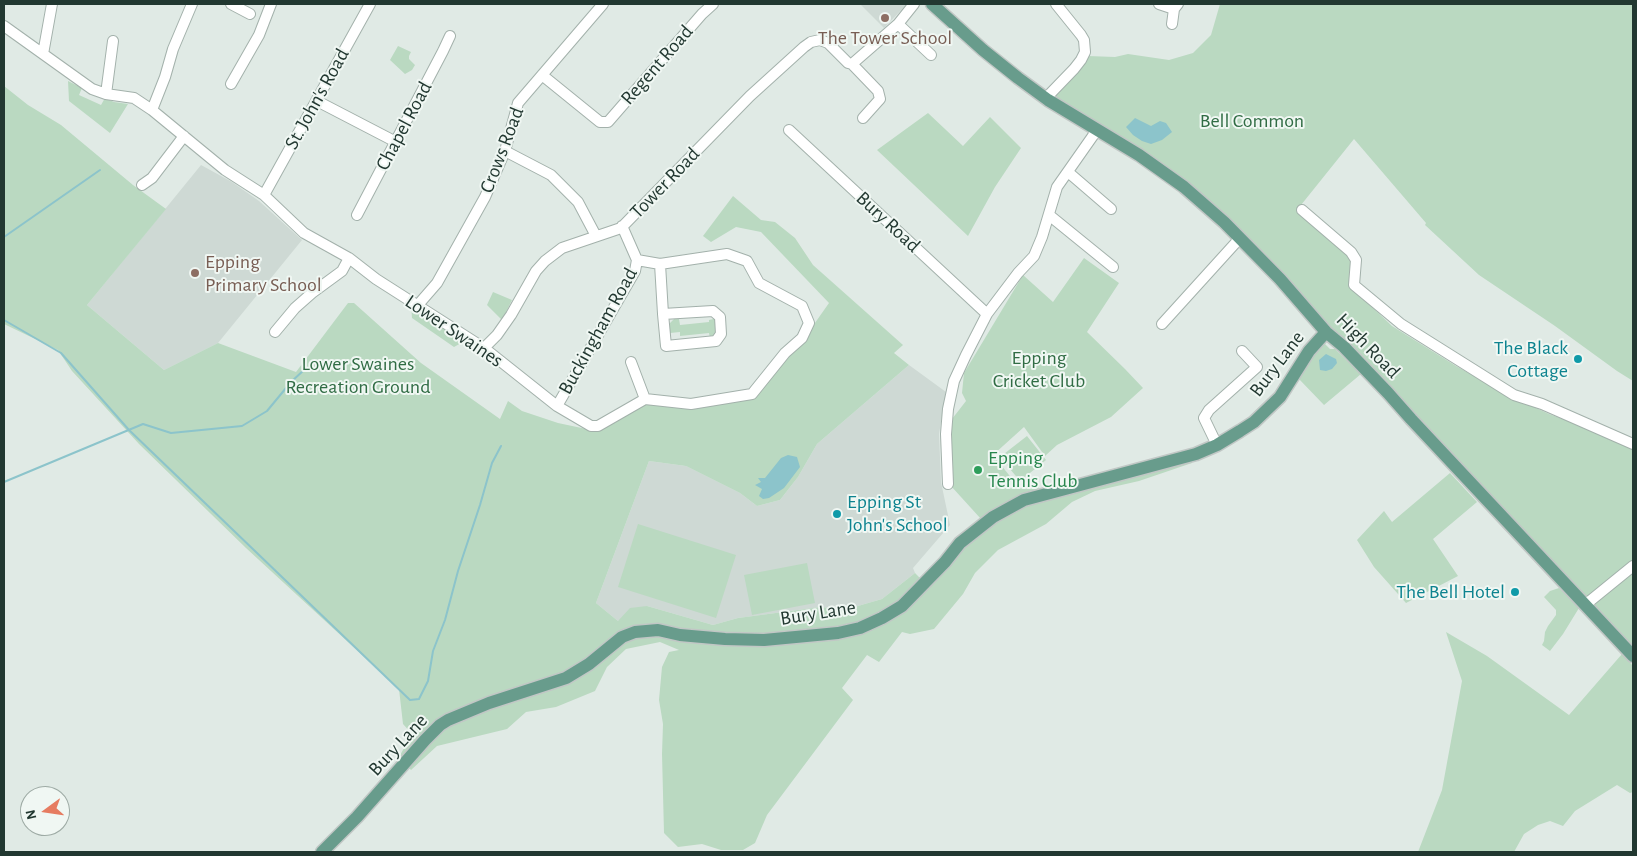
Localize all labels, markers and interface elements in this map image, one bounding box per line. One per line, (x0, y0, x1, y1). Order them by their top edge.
marker: The Tower School (879, 12, 891, 24)
street label: Regent Road (616, 20, 698, 110)
place label: The Tower School (818, 26, 952, 50)
street label: St. John's Road (279, 44, 355, 154)
street label: Chapel Road (371, 77, 437, 175)
street label: Crows Road (475, 104, 529, 196)
park label: Bell Common (1200, 109, 1304, 133)
street label: Tower Road (625, 142, 705, 224)
street label: Bury Road (851, 186, 925, 258)
place label: Epping Primary School (205, 250, 322, 297)
street label: Buckingham Road (553, 263, 643, 399)
marker: Epping Primary School (189, 267, 201, 279)
street label: Lower Swaines (400, 289, 508, 373)
street label: High Road (1331, 308, 1405, 384)
street label: Bury Lane (1244, 326, 1310, 402)
place label: The Black Cottage (1494, 336, 1568, 383)
park label: Epping Cricket Club (993, 346, 1085, 393)
park label: Lower Swaines Recreation Ground (285, 352, 431, 399)
marker: The Black Cottage (1572, 353, 1584, 365)
place label: Epping Tennis Club (988, 446, 1077, 493)
marker: Epping Tennis Club (972, 464, 984, 476)
place label: Epping St John's School (847, 490, 948, 537)
marker: Epping St John's School (831, 508, 843, 520)
place label: The Bell Hotel (1396, 580, 1505, 604)
marker: The Bell Hotel (1509, 586, 1521, 598)
street label: Bury Lane (779, 595, 857, 631)
street label: Bury Lane (363, 709, 433, 781)
north arrow (20, 786, 70, 836)
text: N (23, 808, 39, 821)

